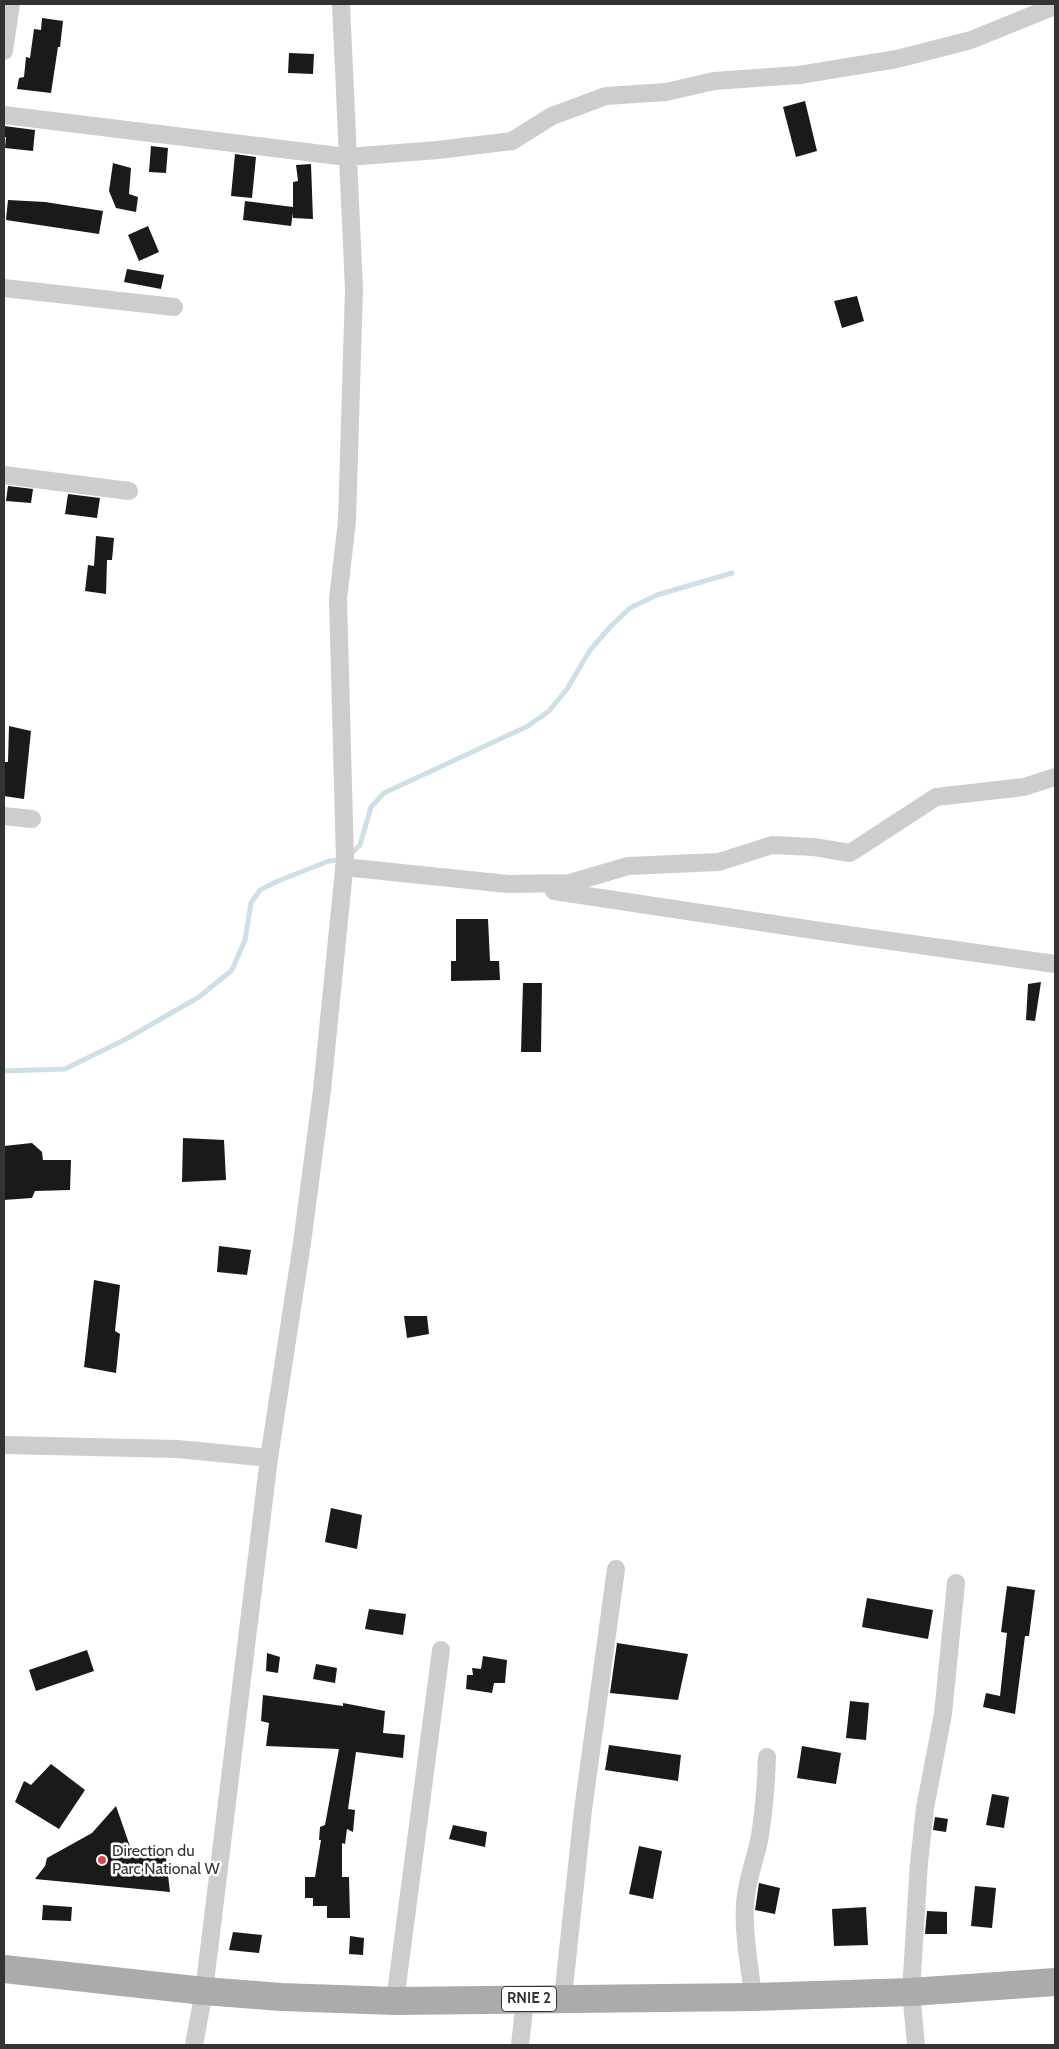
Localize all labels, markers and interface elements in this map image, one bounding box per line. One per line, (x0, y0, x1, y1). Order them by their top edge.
place label: Direction du Parc National W (112, 1841, 220, 1879)
marker: Direction du Parc National W (96, 1854, 108, 1866)
road number: RNIE 2 (502, 1986, 556, 2012)

